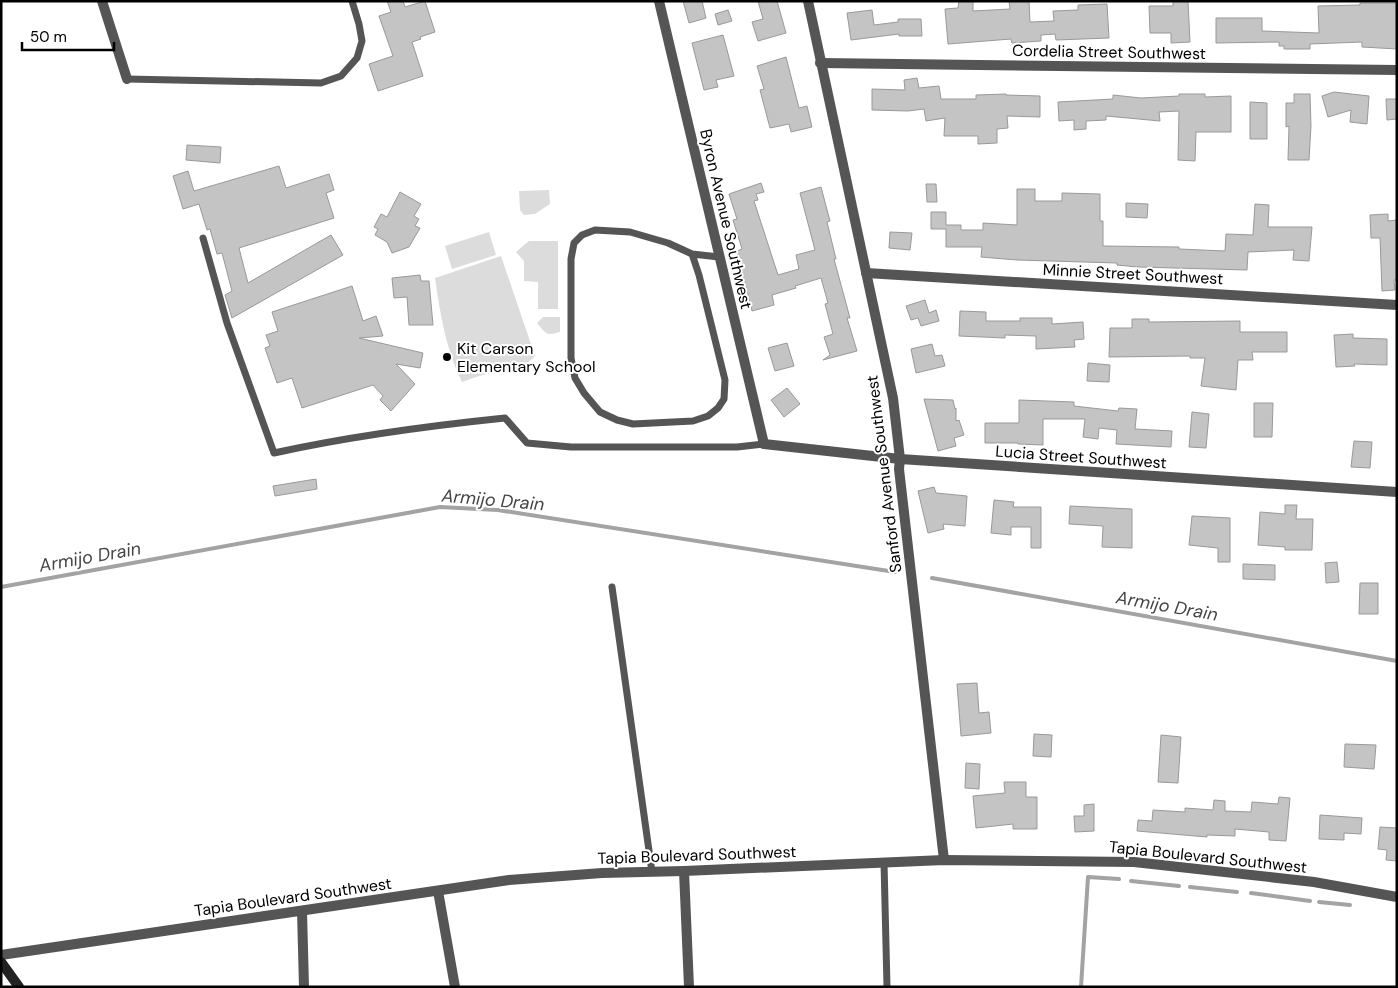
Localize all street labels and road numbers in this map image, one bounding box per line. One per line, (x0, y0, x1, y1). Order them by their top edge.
street label: Cordelia Street Southwest (1012, 40, 1206, 64)
street label: Byron Avenue Southwest (695, 127, 757, 311)
street label: Minnie Street Southwest (1042, 259, 1224, 289)
street label: Sanford Avenue Southwest (861, 374, 907, 574)
street label: Lucia Street Southwest (995, 441, 1167, 473)
street label: Tapia Boulevard Southwest (1108, 836, 1308, 878)
street label: Tapia Boulevard Southwest (597, 841, 797, 869)
street label: Tapia Boulevard Southwest (193, 873, 393, 921)

